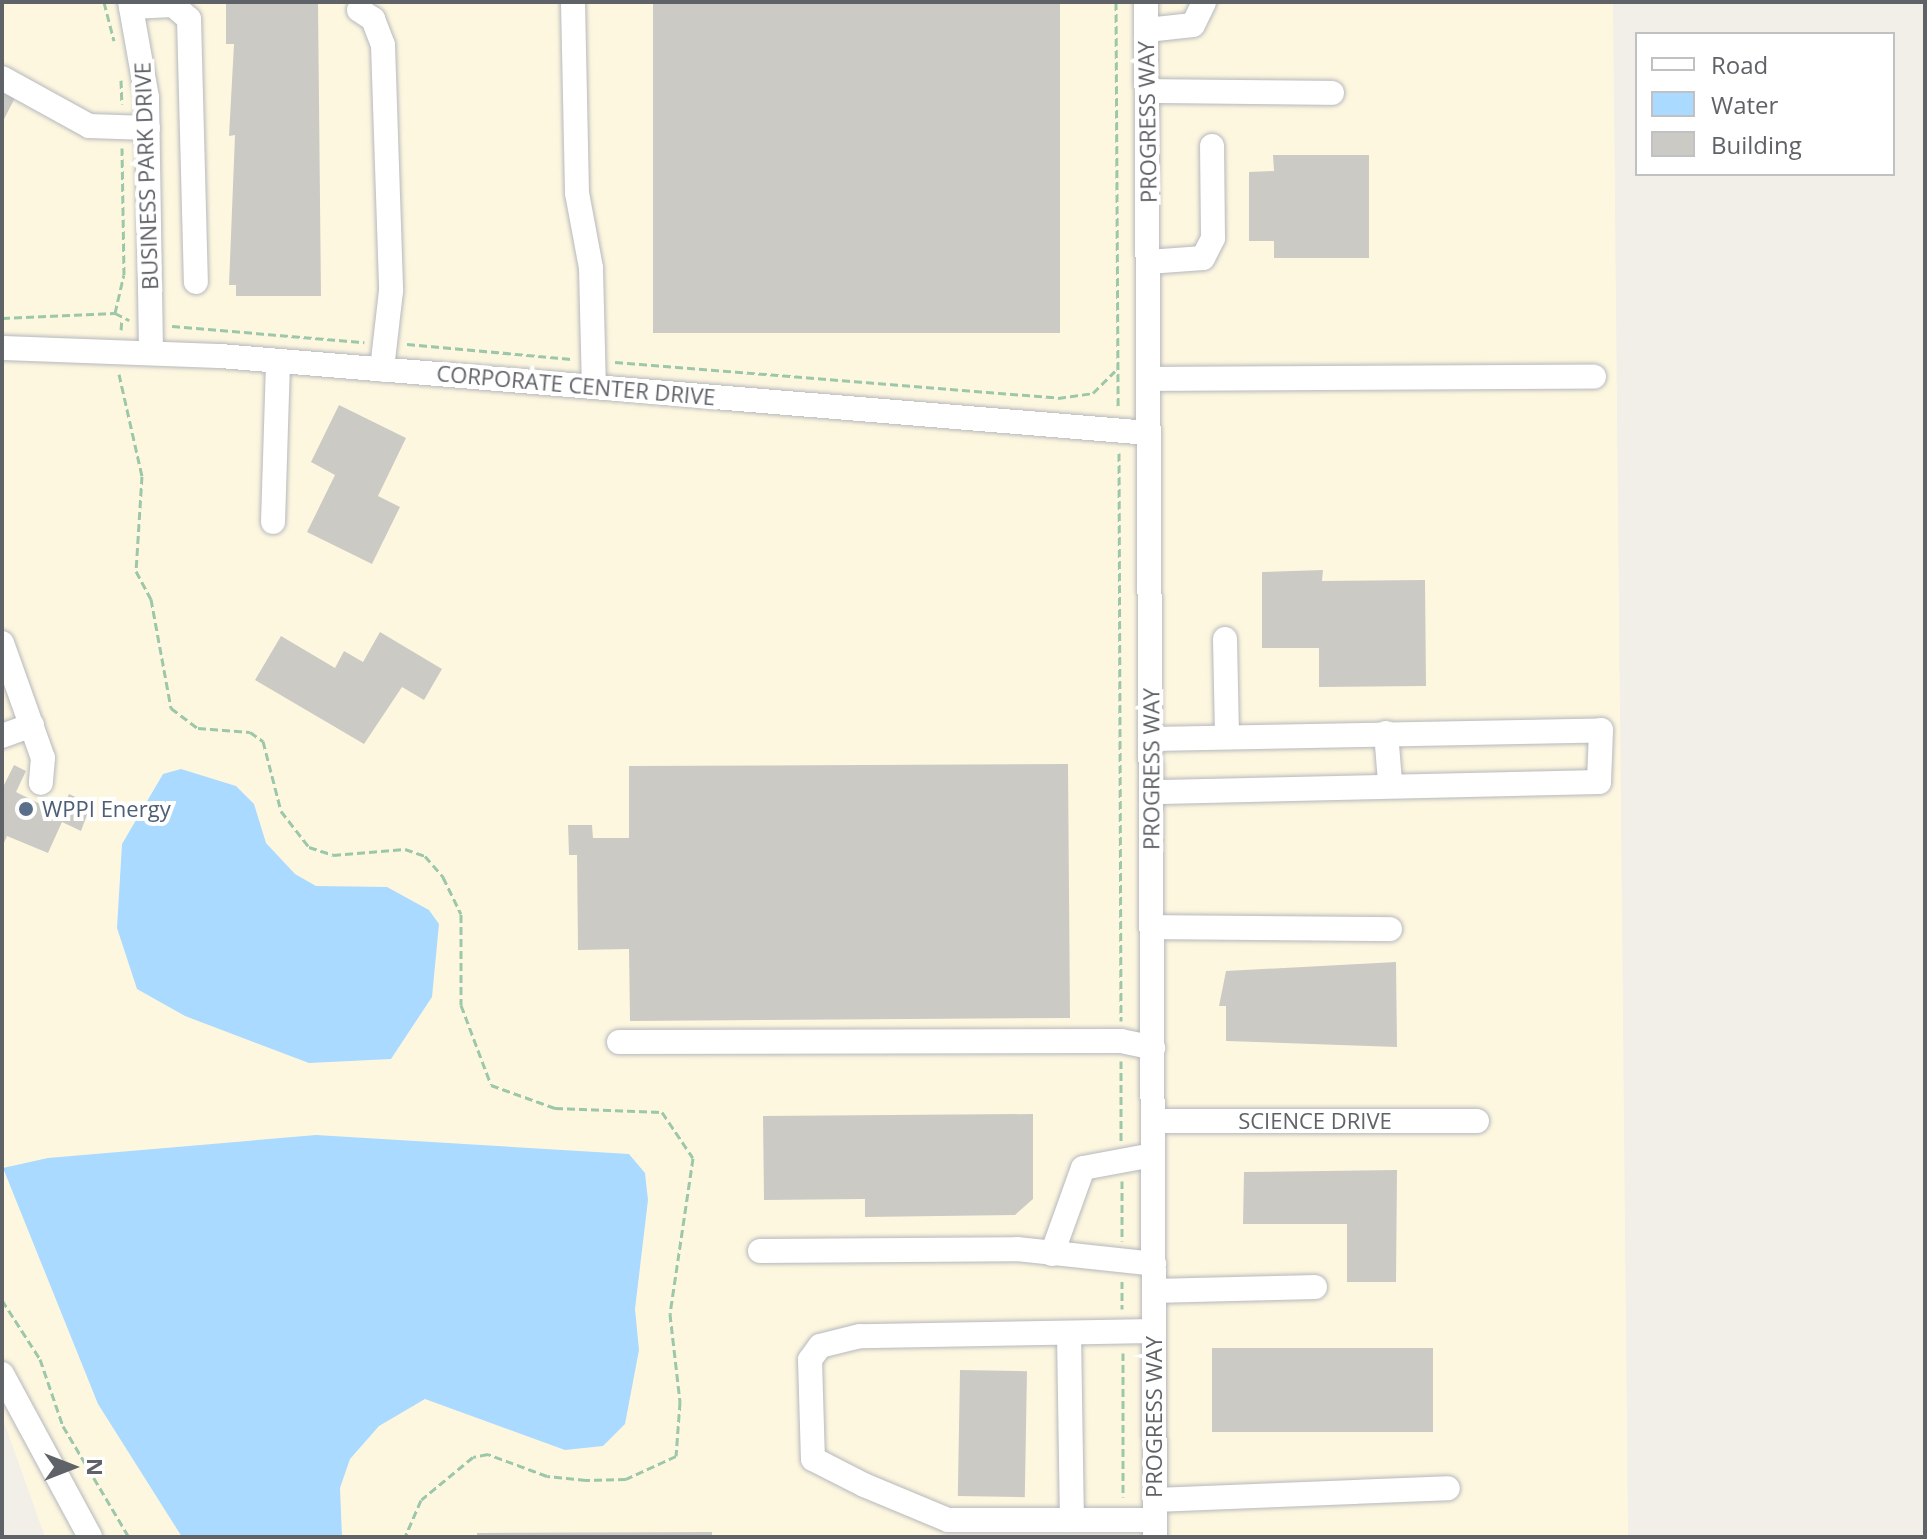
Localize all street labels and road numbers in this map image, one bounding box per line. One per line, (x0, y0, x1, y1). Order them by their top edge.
street label: PROGRESS WAY (1132, 41, 1162, 203)
street label: BUSINESS PARK DRIVE (129, 62, 163, 290)
street label: CORPORATE CENTER DRIVE (436, 360, 716, 410)
street label: PROGRESS WAY (1138, 688, 1164, 850)
street label: SCIENCE DRIVE (1238, 1108, 1392, 1134)
street label: PROGRESS WAY (1141, 1336, 1167, 1498)

